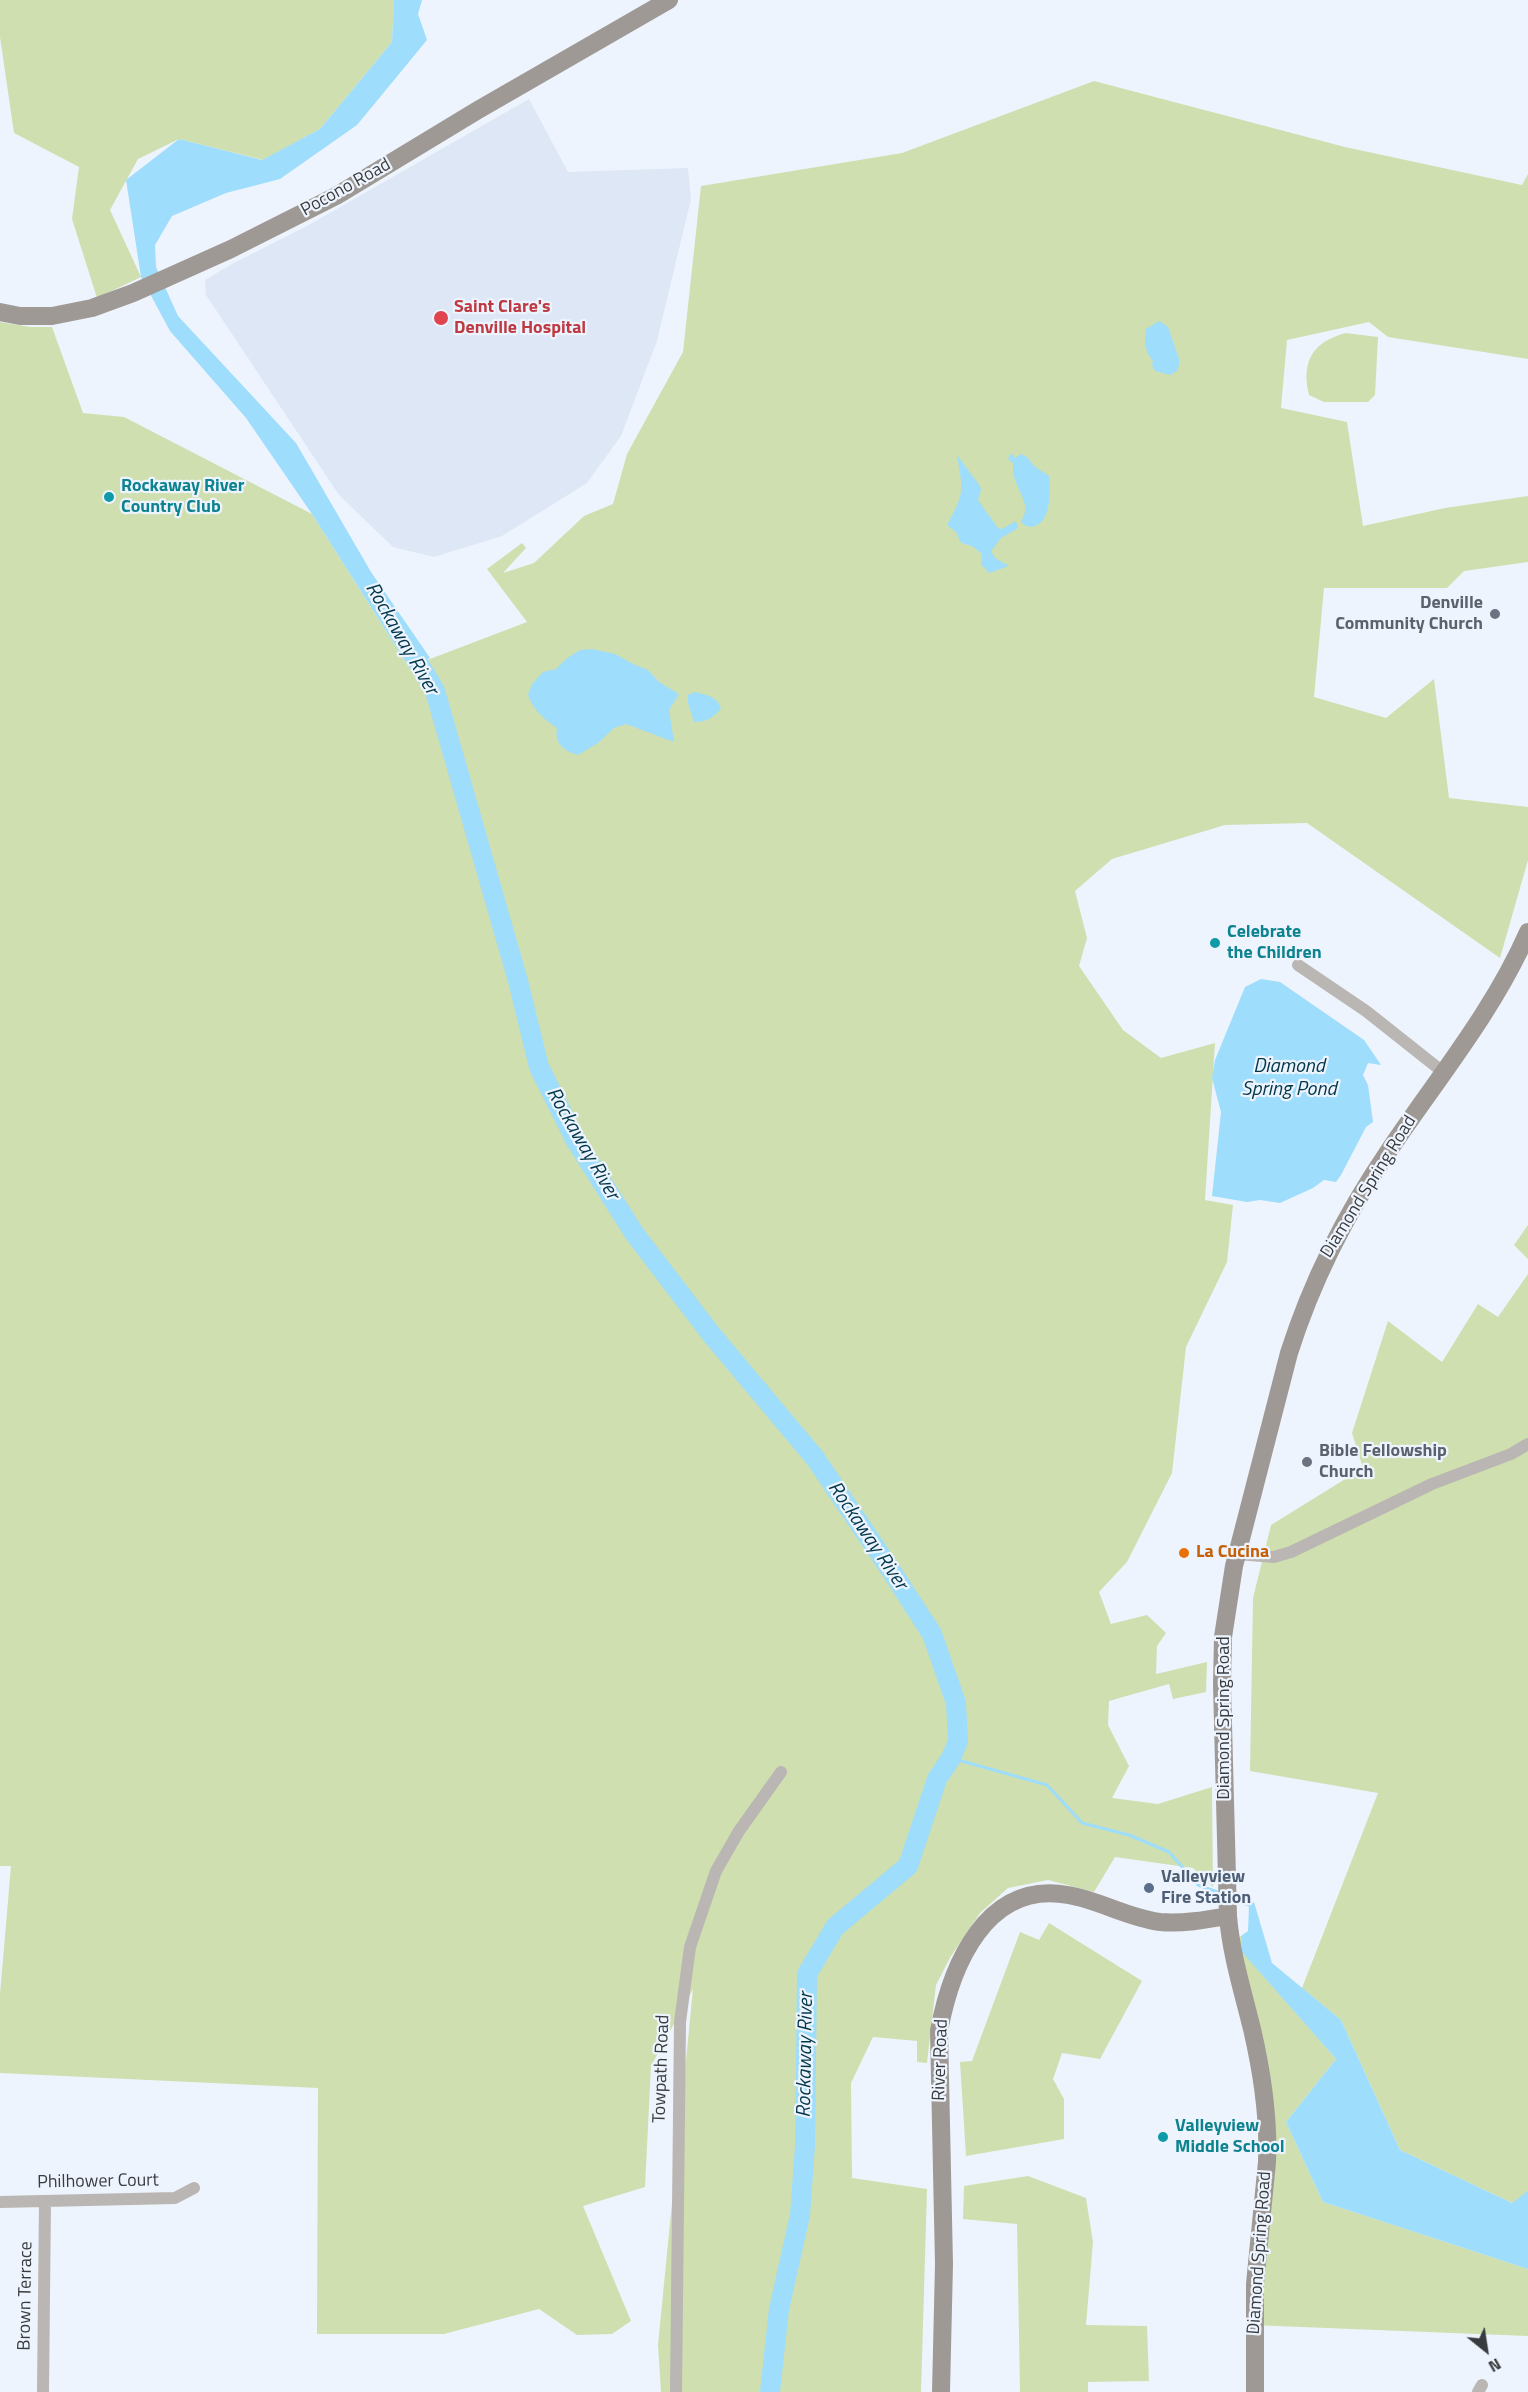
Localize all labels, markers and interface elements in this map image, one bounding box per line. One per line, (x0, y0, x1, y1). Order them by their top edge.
street label: Pocono Road (297, 154, 395, 222)
place label: Saint Clare's Denville Hospital (454, 297, 586, 340)
marker: Saint Clare's Denville Hospital (432, 309, 450, 327)
place label: Rockaway River Country Club (121, 476, 244, 518)
marker: Rockaway River Country Club (102, 490, 116, 504)
water label: Rockaway River (359, 579, 443, 699)
place label: Denville Community Church (1335, 593, 1483, 636)
marker: Denville Community Church (1488, 607, 1502, 621)
place label: Celebrate the Children (1227, 922, 1322, 964)
marker: Celebrate the Children (1208, 936, 1222, 950)
water label: Diamond Spring Pond (1242, 1055, 1336, 1102)
water label: Rockaway River (540, 1084, 624, 1204)
street label: Diamond Spring Road (1317, 1112, 1421, 1262)
place label: Bible Fellowship Church (1319, 1441, 1447, 1484)
marker: Bible Fellowship Church (1300, 1455, 1314, 1469)
water label: Rockaway River (822, 1477, 912, 1595)
place label: La Cucina (1196, 1542, 1269, 1564)
marker: La Cucina (1177, 1546, 1191, 1560)
street label: Diamond Spring Road (1214, 1636, 1236, 1800)
place label: Valleyview Fire Station (1161, 1867, 1251, 1910)
marker: Valleyview Fire Station (1142, 1881, 1156, 1895)
water label: Rockaway River (793, 1992, 819, 2118)
street label: Towpath Road (649, 2014, 675, 2124)
street label: River Road (929, 2019, 953, 2101)
place label: Valleyview Middle School (1175, 2116, 1285, 2158)
marker: Valleyview Middle School (1156, 2130, 1170, 2144)
street label: Philhower Court (37, 2170, 159, 2194)
street label: Diamond Spring Road (1244, 2171, 1276, 2335)
street label: Brown Terrace (14, 2241, 38, 2351)
north arrow (1456, 2320, 1516, 2380)
text: N (1484, 2352, 1506, 2379)

